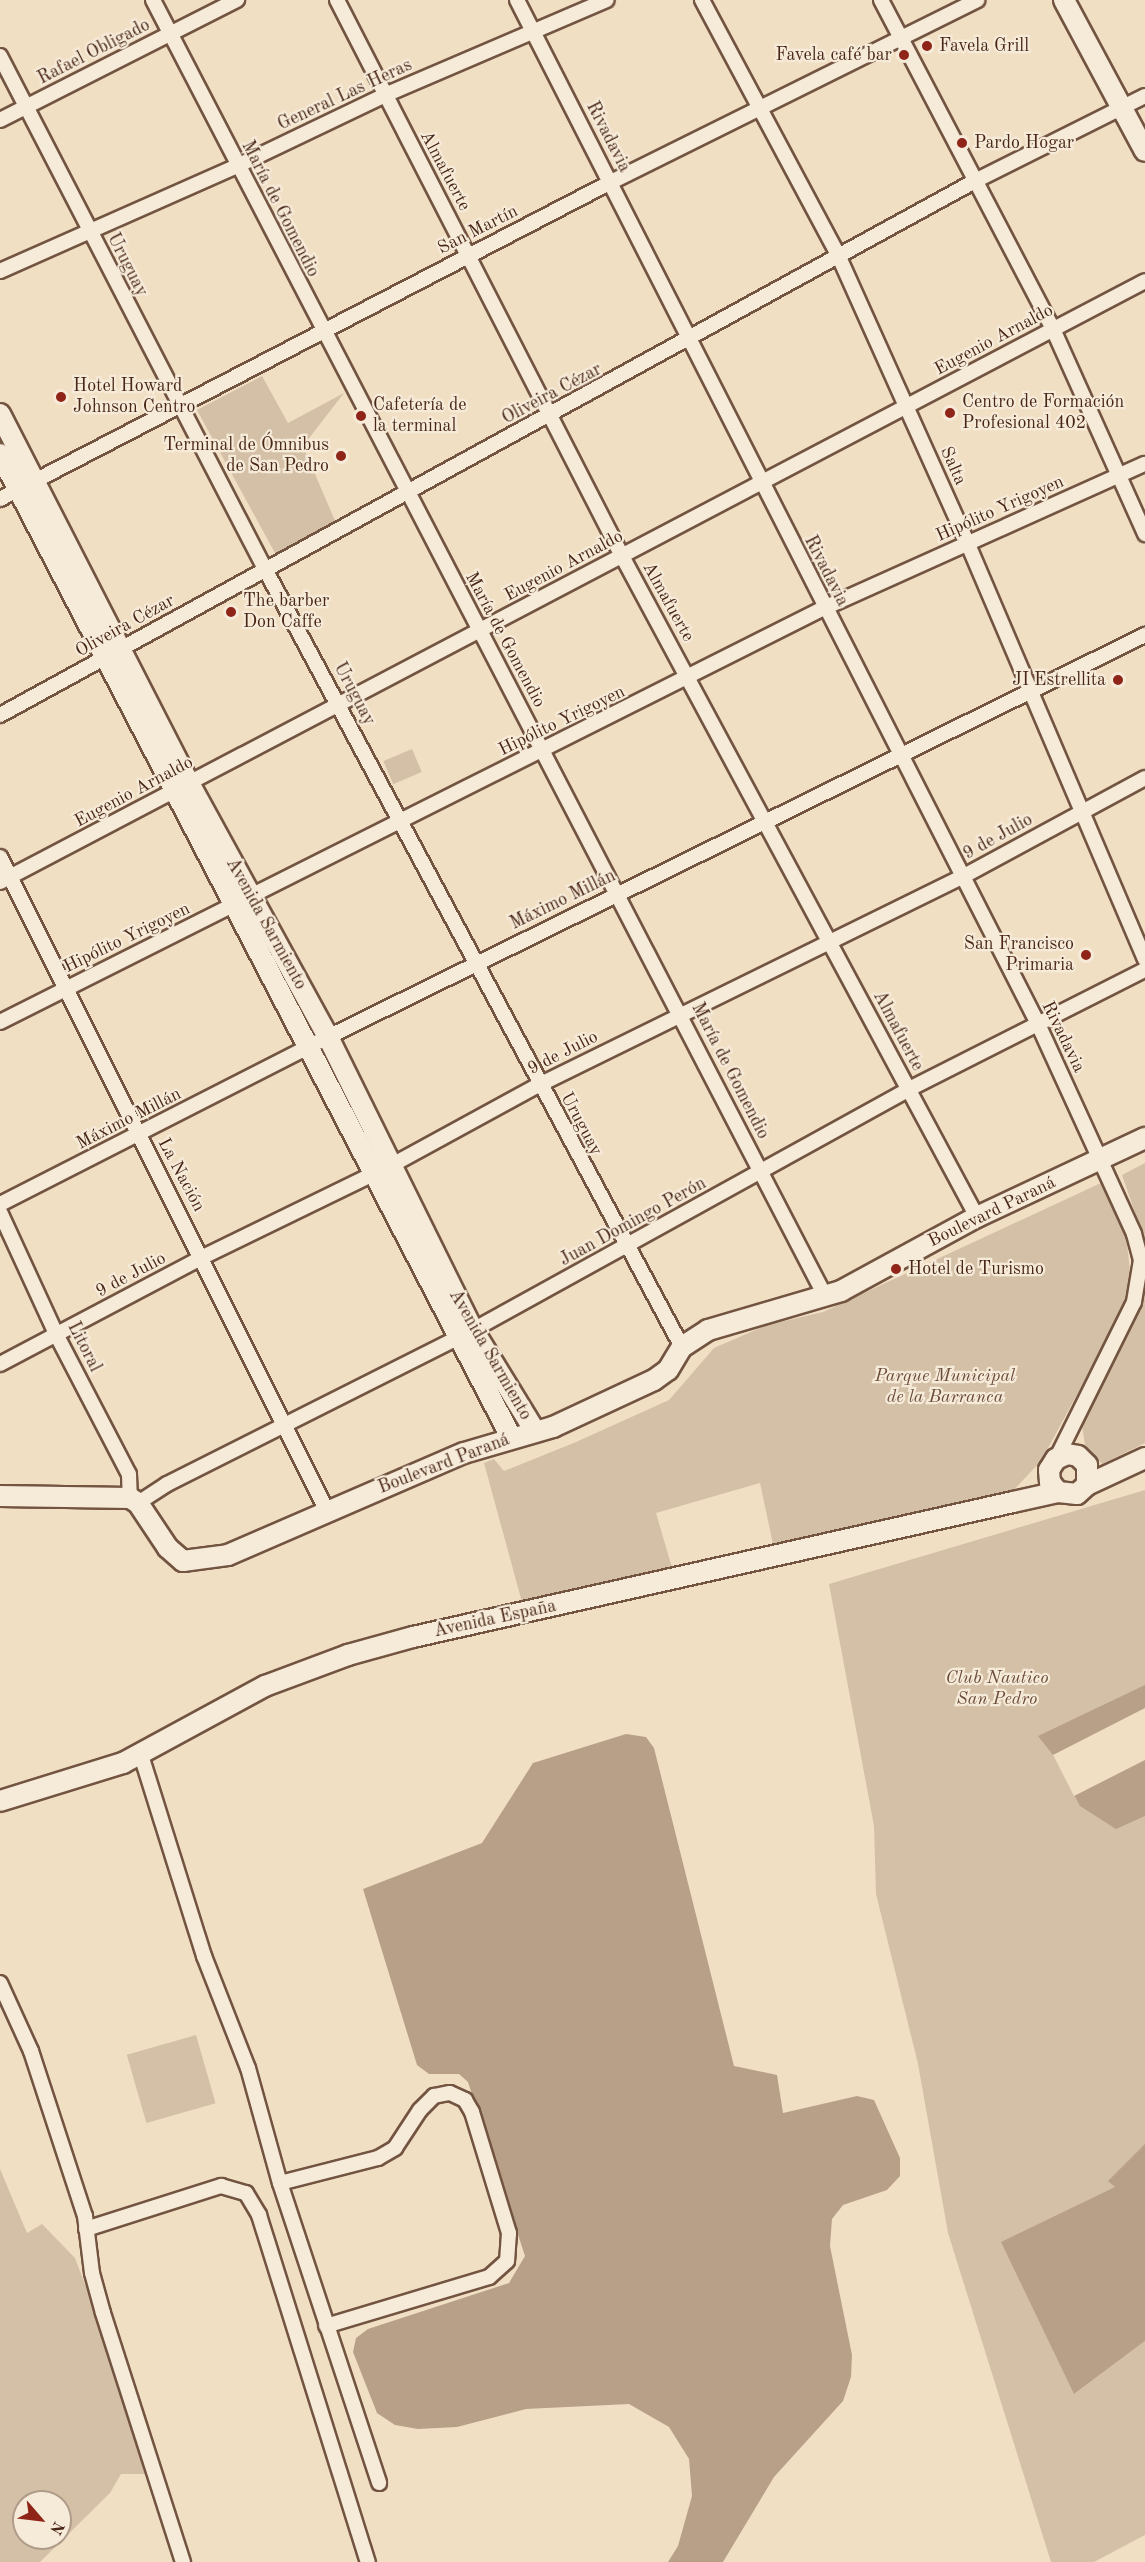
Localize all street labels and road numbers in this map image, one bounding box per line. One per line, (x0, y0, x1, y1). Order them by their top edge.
street label: Rafael Obligado (34, 14, 154, 90)
street label: General Las Heras (274, 54, 416, 136)
street label: Rivadavia (581, 98, 635, 176)
street label: Almafuerte (415, 127, 475, 215)
street label: María de Gomendio (236, 137, 324, 281)
street label: San Martín (434, 201, 522, 259)
street label: Uruguay (102, 230, 152, 300)
street label: Eugenio Arnaldo (931, 300, 1057, 380)
street label: Oliveira Cézar (498, 359, 606, 429)
street label: Salta (935, 443, 971, 489)
street label: Hipólito Yrigoyen (933, 471, 1067, 547)
street label: Eugenio Arnaldo (501, 526, 627, 606)
street label: Rivadavia (799, 532, 853, 610)
street label: Almafuerte (637, 558, 699, 646)
street label: María de Gomendio (460, 569, 550, 711)
street label: Oliveira Cézar (72, 590, 178, 662)
street label: Uruguay (328, 659, 380, 729)
street label: Hipólito Yrigoyen (495, 681, 629, 761)
street label: Eugenio Arnaldo (71, 752, 197, 832)
street label: 9 de Julio (959, 809, 1037, 865)
street label: Avenida Sarmiento (221, 854, 311, 994)
street label: Máximo Millán (507, 865, 619, 935)
street label: Hipólito Yrigoyen (60, 898, 194, 978)
street label: Almafuerte (868, 987, 928, 1075)
street label: Rivadavia (1037, 998, 1089, 1076)
street label: María de Gomendio (686, 999, 774, 1143)
street label: 9 de Julio (524, 1026, 602, 1080)
street label: Máximo Millán (73, 1083, 185, 1155)
street label: Uruguay (555, 1089, 607, 1159)
street label: La Nación (153, 1135, 209, 1215)
street label: Boulevard Paraná (925, 1172, 1059, 1252)
street label: Juan Domingo Perón (556, 1173, 710, 1271)
street label: 9 de Julio (92, 1248, 170, 1302)
street label: Avenida Sarmiento (444, 1286, 536, 1424)
street label: Litoral (62, 1318, 106, 1376)
street label: Boulevard Paraná (375, 1429, 513, 1499)
street label: Avenida España (432, 1595, 558, 1643)

